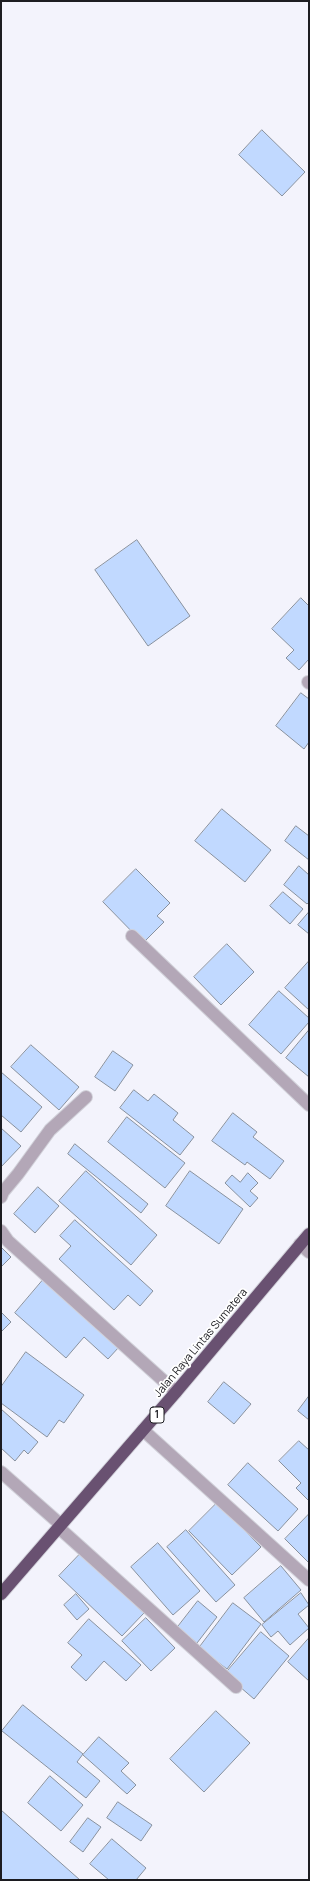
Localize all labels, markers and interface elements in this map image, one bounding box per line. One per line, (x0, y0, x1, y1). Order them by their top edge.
street label: Jalan Raya Lintas Sumatera (152, 1286, 250, 1400)
road number: 1 (150, 1407, 164, 1423)

